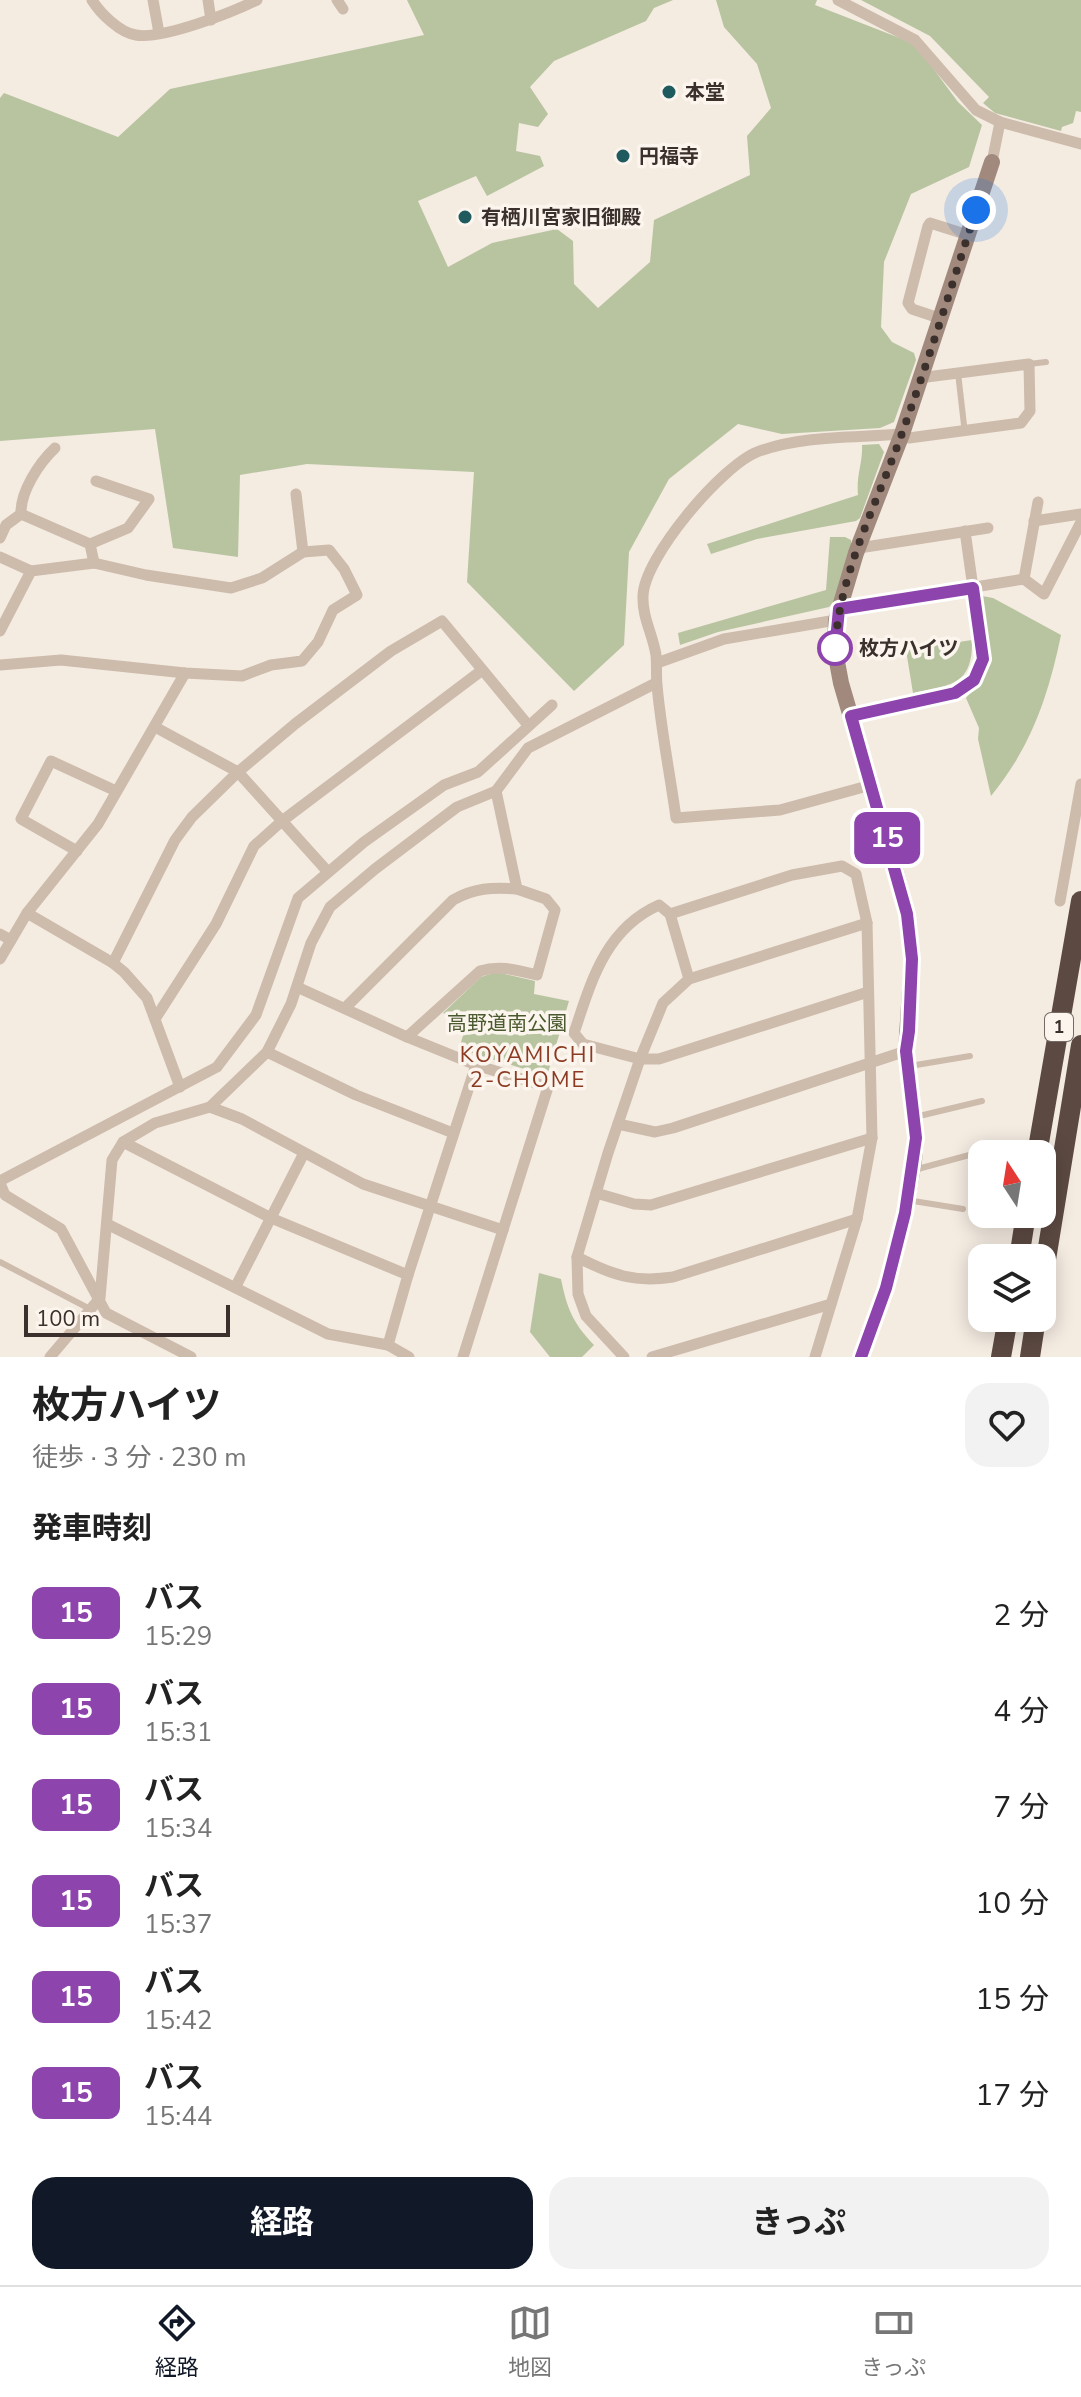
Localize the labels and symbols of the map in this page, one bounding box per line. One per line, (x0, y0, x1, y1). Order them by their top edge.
place label: 本堂 (685, 79, 725, 106)
marker: 本堂 (660, 83, 678, 101)
place label: 円福寺 (639, 143, 699, 170)
marker: 円福寺 (614, 147, 632, 165)
your location (956, 190, 996, 230)
place label: 有栖川宮家旧御殿 (481, 204, 641, 231)
marker: 有栖川宮家旧御殿 (456, 208, 474, 226)
marker: 枚方ハイツ (818, 631, 852, 665)
place label: 枚方ハイツ (859, 635, 959, 662)
line badge: 15 (851, 812, 923, 864)
park label: 高野道南公園 (447, 1010, 567, 1037)
road number: 1 (1045, 1013, 1073, 1041)
district label: KOYAMICHI 2-CHOME (460, 1040, 596, 1095)
north arrow (968, 1140, 1056, 1228)
scale bar (24, 1301, 230, 1337)

